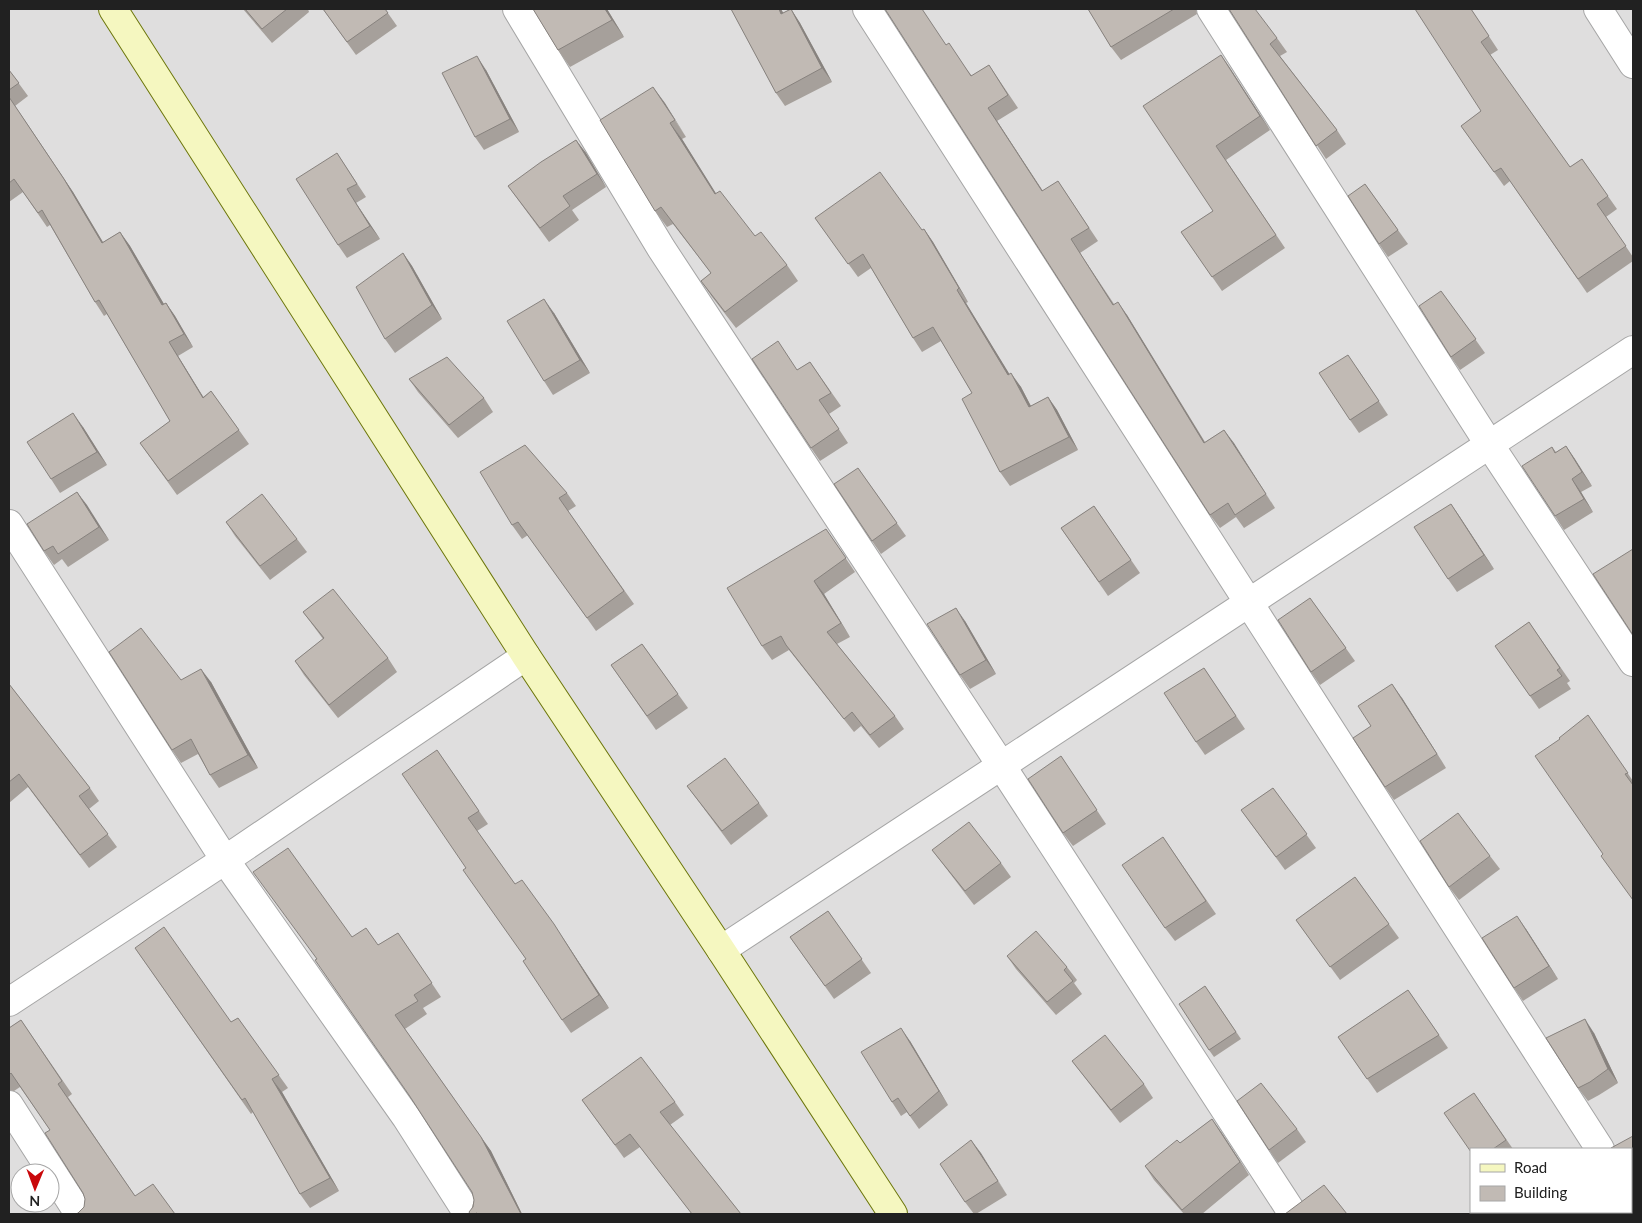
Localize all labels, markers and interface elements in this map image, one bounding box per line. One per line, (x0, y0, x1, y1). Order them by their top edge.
legend (1470, 1148, 1632, 1213)
text: Road (1514, 1158, 1547, 1176)
north arrow (10, 1163, 60, 1213)
text: Building (1514, 1183, 1567, 1201)
text: N (29, 1193, 40, 1210)

